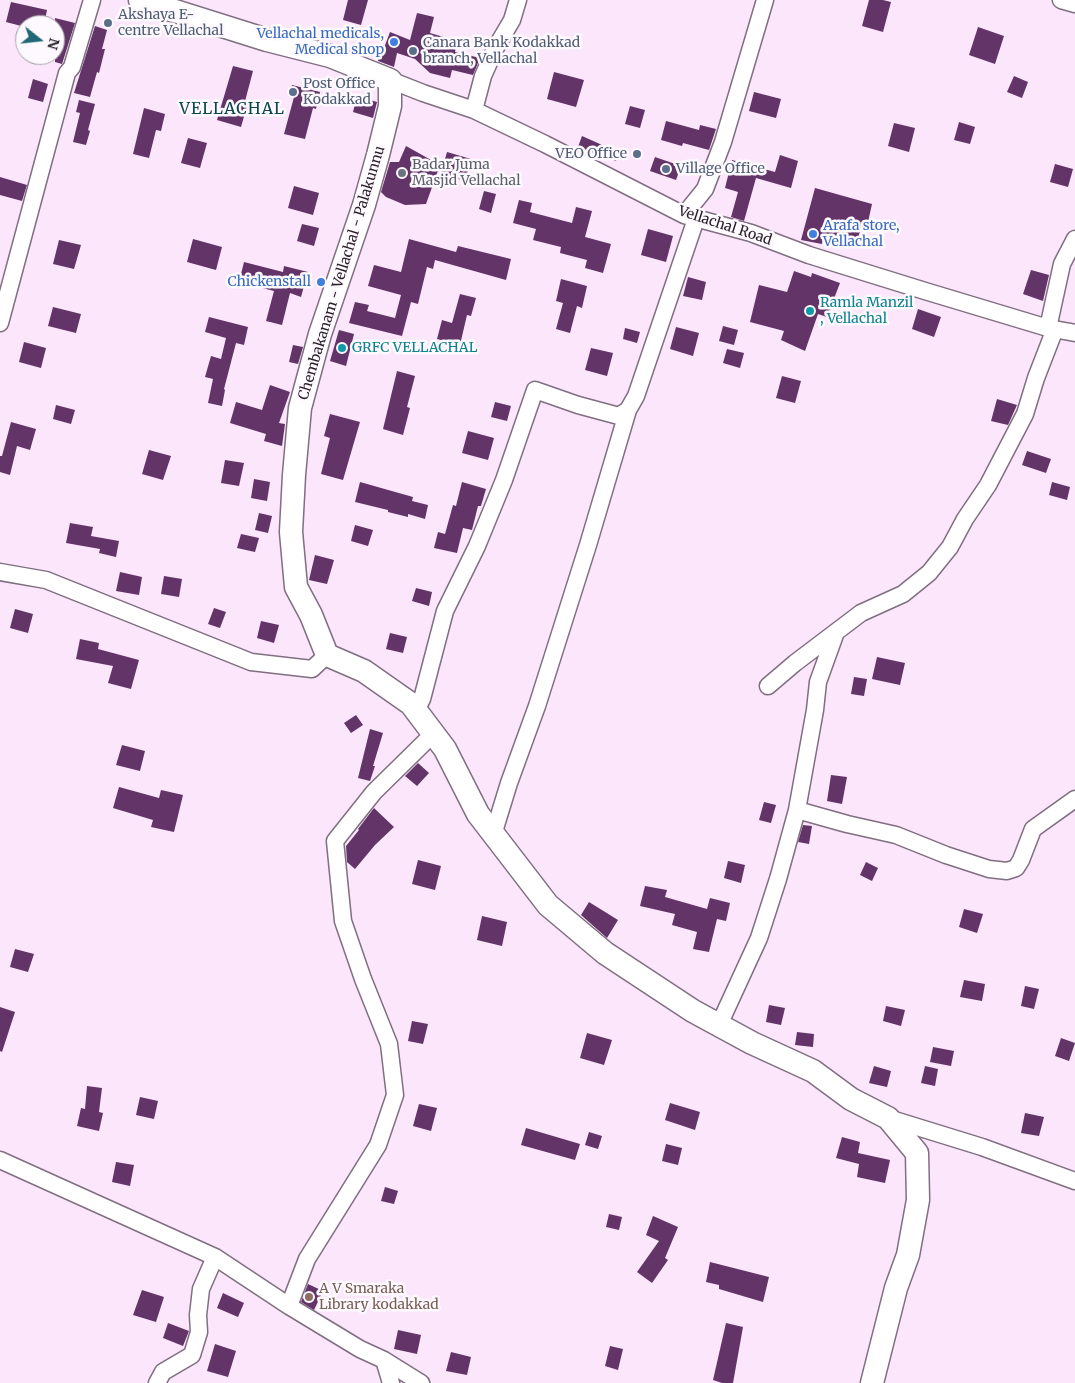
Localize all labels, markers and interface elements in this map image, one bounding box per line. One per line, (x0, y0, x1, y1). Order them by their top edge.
place label: Akshaya E- centre Vellachal (118, 7, 224, 40)
north arrow (15, 15, 65, 65)
marker: Akshaya E- centre Vellachal (102, 17, 114, 29)
place label: Vellachal medicals, Medical shop (257, 26, 384, 58)
place label: Canara Bank Kodakkad branch, Vellachal (423, 35, 580, 68)
text: N (43, 36, 64, 52)
marker: Vellachal medicals, Medical shop (388, 36, 400, 48)
marker: Canara Bank Kodakkad branch, Vellachal (407, 45, 419, 57)
place label: Post Office Kodakkad (303, 76, 375, 108)
marker: Post Office Kodakkad (287, 86, 299, 98)
district label: VELLACHAL (178, 99, 286, 119)
street label: Chembakanam - Vellachal - Palakunnu (295, 144, 389, 402)
place label: VEO Office (555, 146, 627, 162)
marker: VEO Office (631, 148, 643, 160)
place label: Badar Juma Masjid Vellachal (412, 157, 521, 190)
place label: Village Office (676, 161, 765, 177)
marker: Village Office (660, 163, 672, 175)
marker: Badar Juma Masjid Vellachal (396, 167, 408, 179)
street label: Vellachal Road (676, 203, 774, 249)
place label: Arafa store, Vellachal (823, 218, 899, 250)
marker: Arafa store, Vellachal (807, 228, 819, 240)
place label: Chickenstall (227, 274, 311, 290)
marker: Chickenstall (315, 276, 327, 288)
place label: Ramla Manzil , Vellachal (820, 295, 913, 328)
marker: Ramla Manzil , Vellachal (804, 305, 816, 317)
place label: GRFC VELLACHAL (352, 340, 477, 356)
marker: GRFC VELLACHAL (336, 342, 348, 354)
place label: A V Smaraka Library kodakkad (319, 1281, 439, 1314)
marker: A V Smaraka Library kodakkad (303, 1291, 315, 1303)

